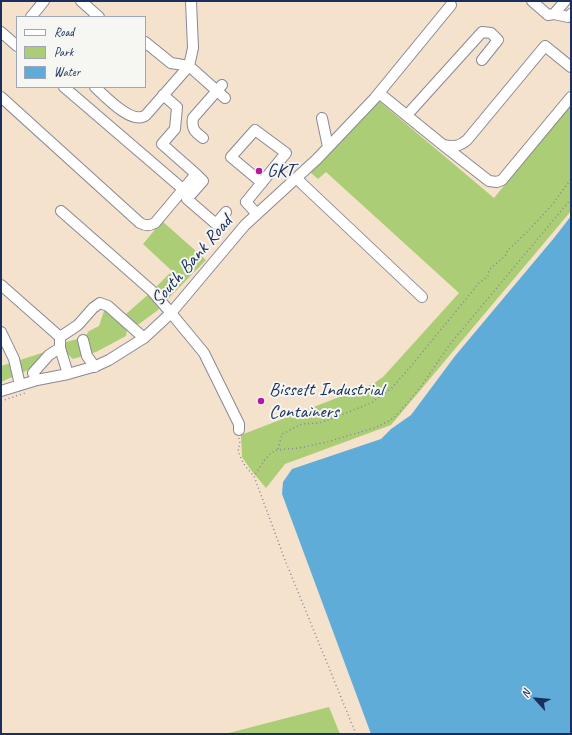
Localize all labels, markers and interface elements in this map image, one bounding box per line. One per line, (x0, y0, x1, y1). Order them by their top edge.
legend (16, 16, 146, 88)
text: Road (54, 24, 74, 40)
text: Park (54, 44, 73, 60)
text: Water (54, 64, 80, 80)
place label: GKT (267, 160, 294, 182)
marker: GKT (254, 166, 264, 176)
street label: South Bank Road (147, 211, 237, 311)
place label: Bissett Industrial Containers (269, 379, 384, 423)
marker: Bissett Industrial Containers (256, 396, 266, 406)
north arrow (516, 679, 556, 719)
text: N (518, 687, 533, 700)

